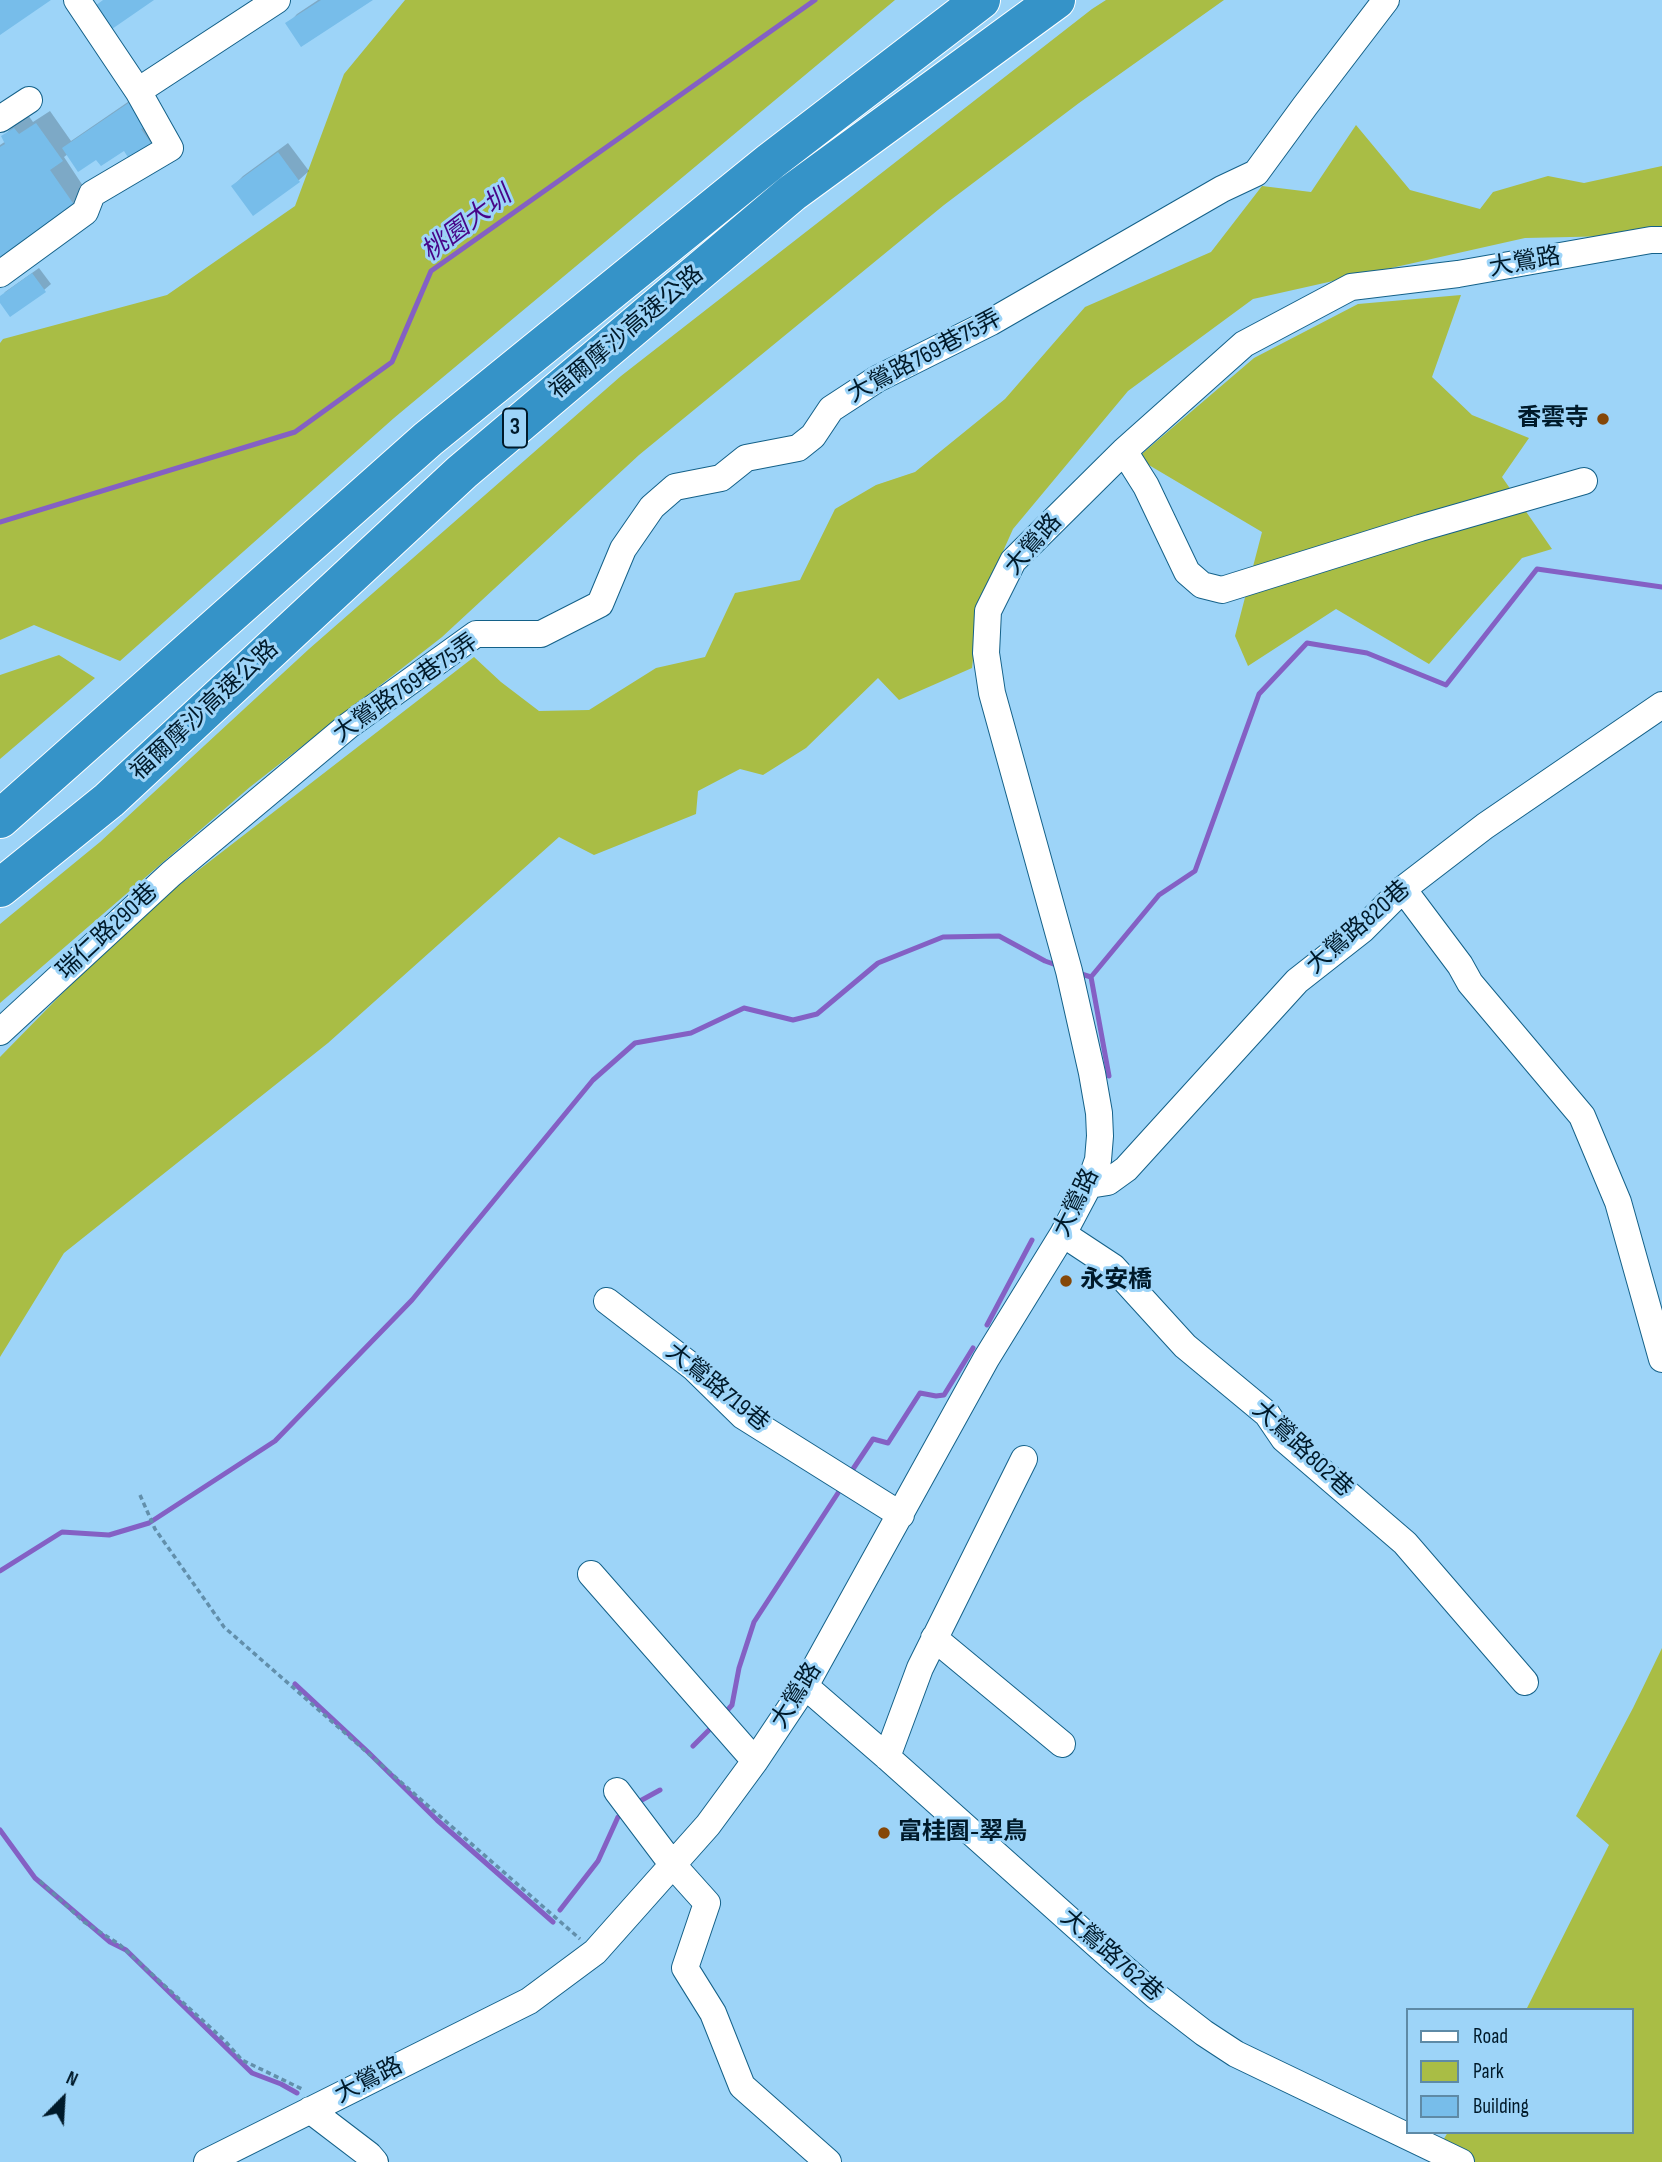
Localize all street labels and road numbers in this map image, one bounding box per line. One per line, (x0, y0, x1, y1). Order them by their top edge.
street label: 大鶯路 (1487, 243, 1563, 283)
street label: 福爾摩沙高速公路 (544, 260, 710, 406)
street label: 大鶯路769巷75弄 (843, 304, 1007, 410)
road number: 3 (503, 408, 527, 448)
street label: 大鶯路 (1000, 508, 1068, 582)
street label: 大鶯路769巷75弄 (328, 629, 484, 749)
street label: 福爾摩沙高速公路 (125, 635, 285, 787)
street label: 大鶯路820巷 (1301, 875, 1417, 981)
street label: 瑞仁路290巷 (52, 878, 164, 986)
street label: 大鶯路 (1048, 1164, 1106, 1242)
street label: 大鶯路719巷 (659, 1338, 775, 1438)
street label: 大鶯路802巷 (1246, 1396, 1358, 1504)
street label: 大鶯路 (766, 1658, 828, 1734)
street label: 大鶯路762巷 (1054, 1904, 1168, 2008)
street label: 大鶯路 (330, 2052, 408, 2110)

